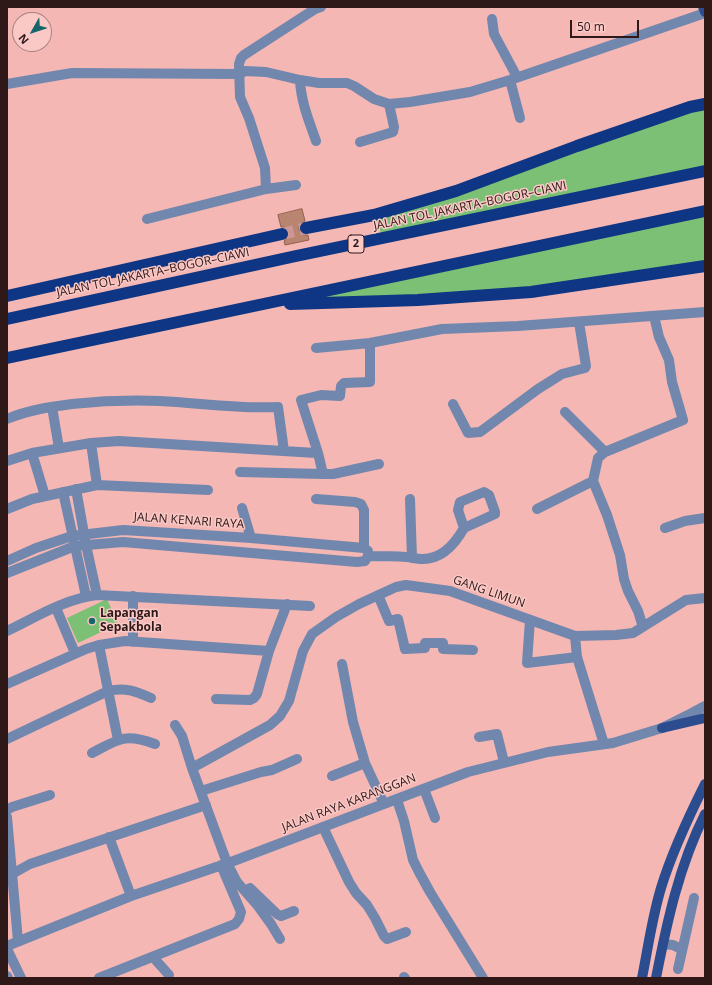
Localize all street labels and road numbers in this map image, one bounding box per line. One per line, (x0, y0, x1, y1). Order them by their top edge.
street label: JALAN TOL JAKARTA–BOGOR–CIAWI (372, 178, 568, 234)
road number: 2 (348, 235, 364, 253)
street label: JALAN TOL JAKARTA–BOGOR–CIAWI (55, 245, 251, 301)
street label: JALAN KENARI RAYA (133, 510, 245, 532)
street label: GANG LIMUN (451, 573, 527, 611)
street label: JALAN RAYA KARANGGAN (280, 771, 418, 835)

